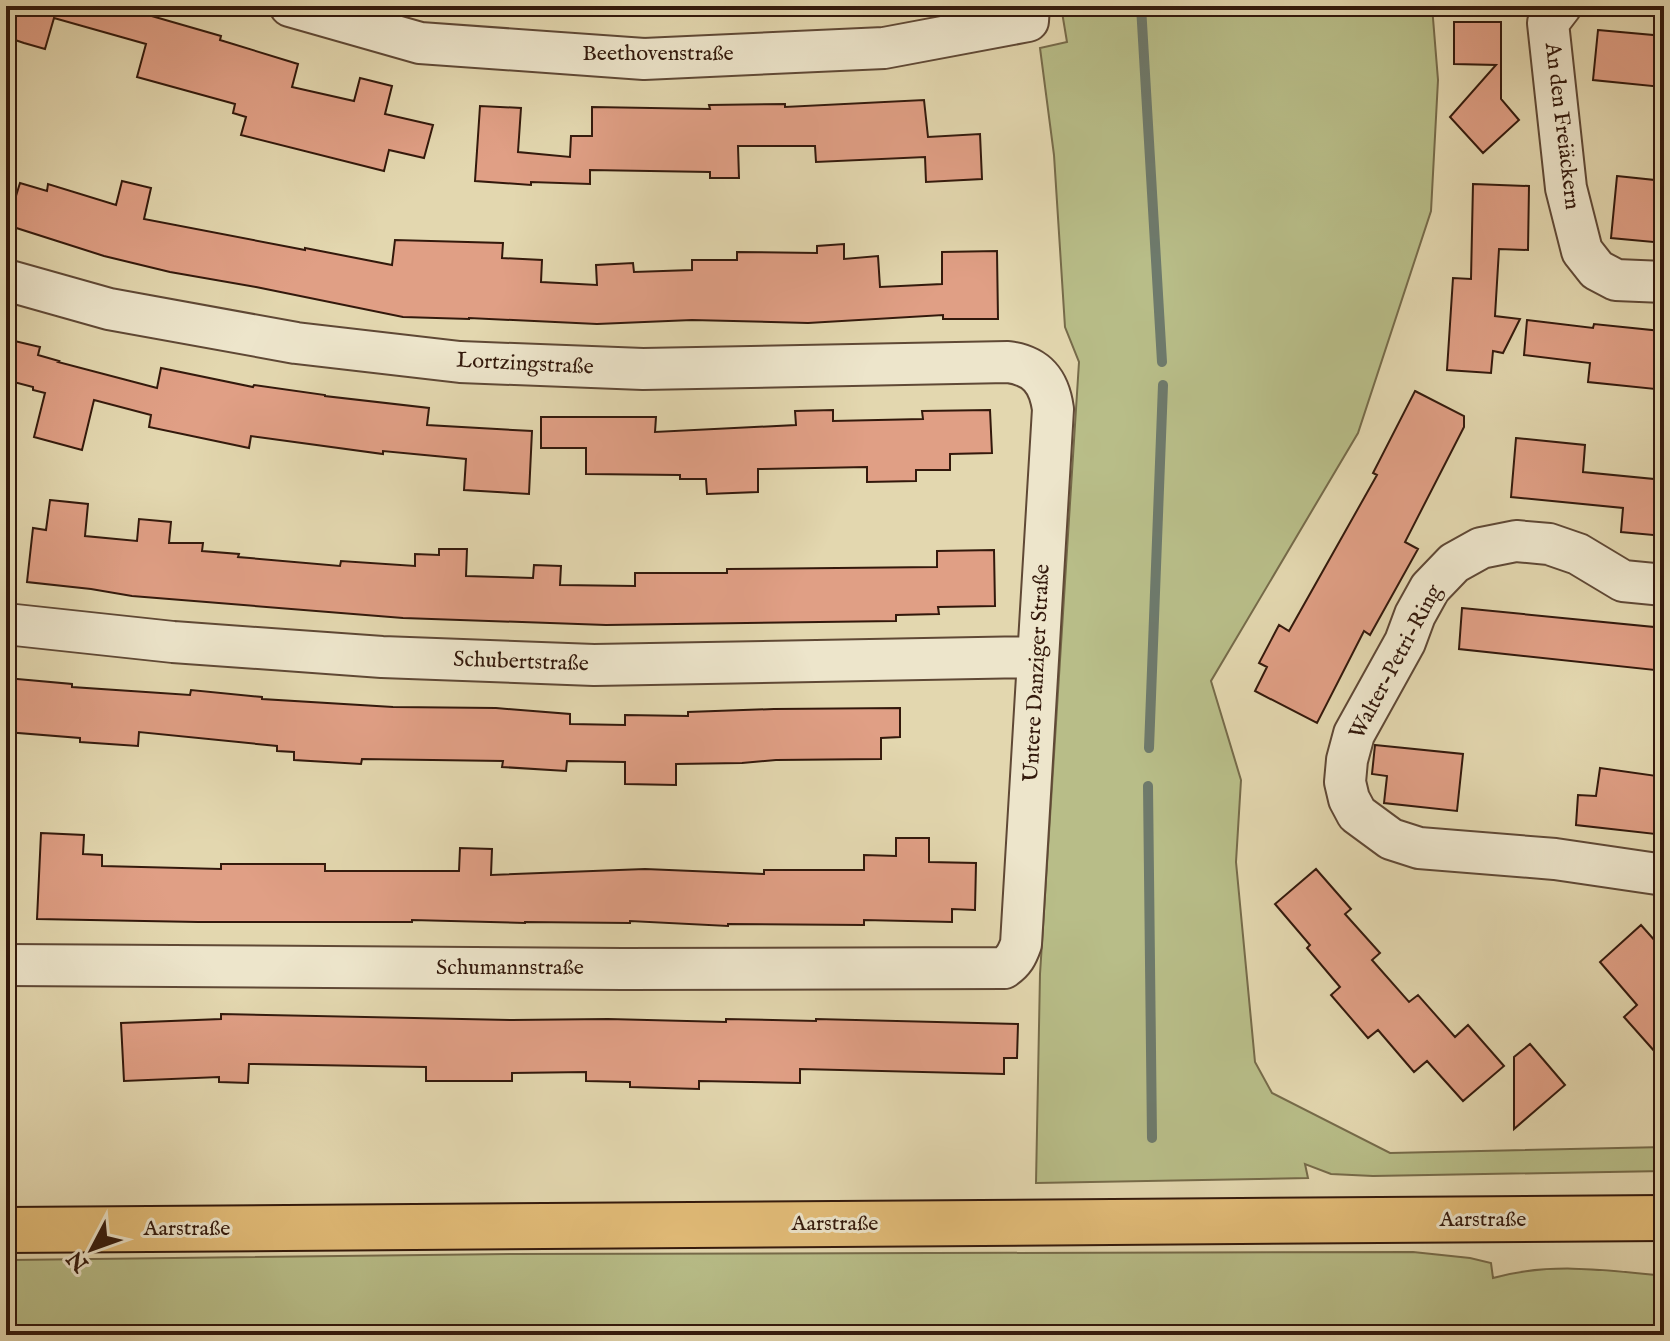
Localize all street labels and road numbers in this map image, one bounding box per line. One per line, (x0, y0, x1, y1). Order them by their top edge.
street label: Beethovenstraße (582, 40, 734, 68)
street label: An den Freiäckern (1538, 40, 1586, 211)
street label: Lortzingstraße (456, 346, 594, 382)
street label: Untere Danziger Straße (1017, 563, 1057, 783)
street label: Walter-Petri-Ring (1343, 579, 1449, 744)
street label: Schubertstraße (453, 646, 589, 678)
street label: Schumannstraße (436, 954, 584, 982)
street label: Aarstraße (1439, 1206, 1526, 1234)
street label: Aarstraße (791, 1210, 878, 1238)
street label: Aarstraße (143, 1215, 230, 1243)

